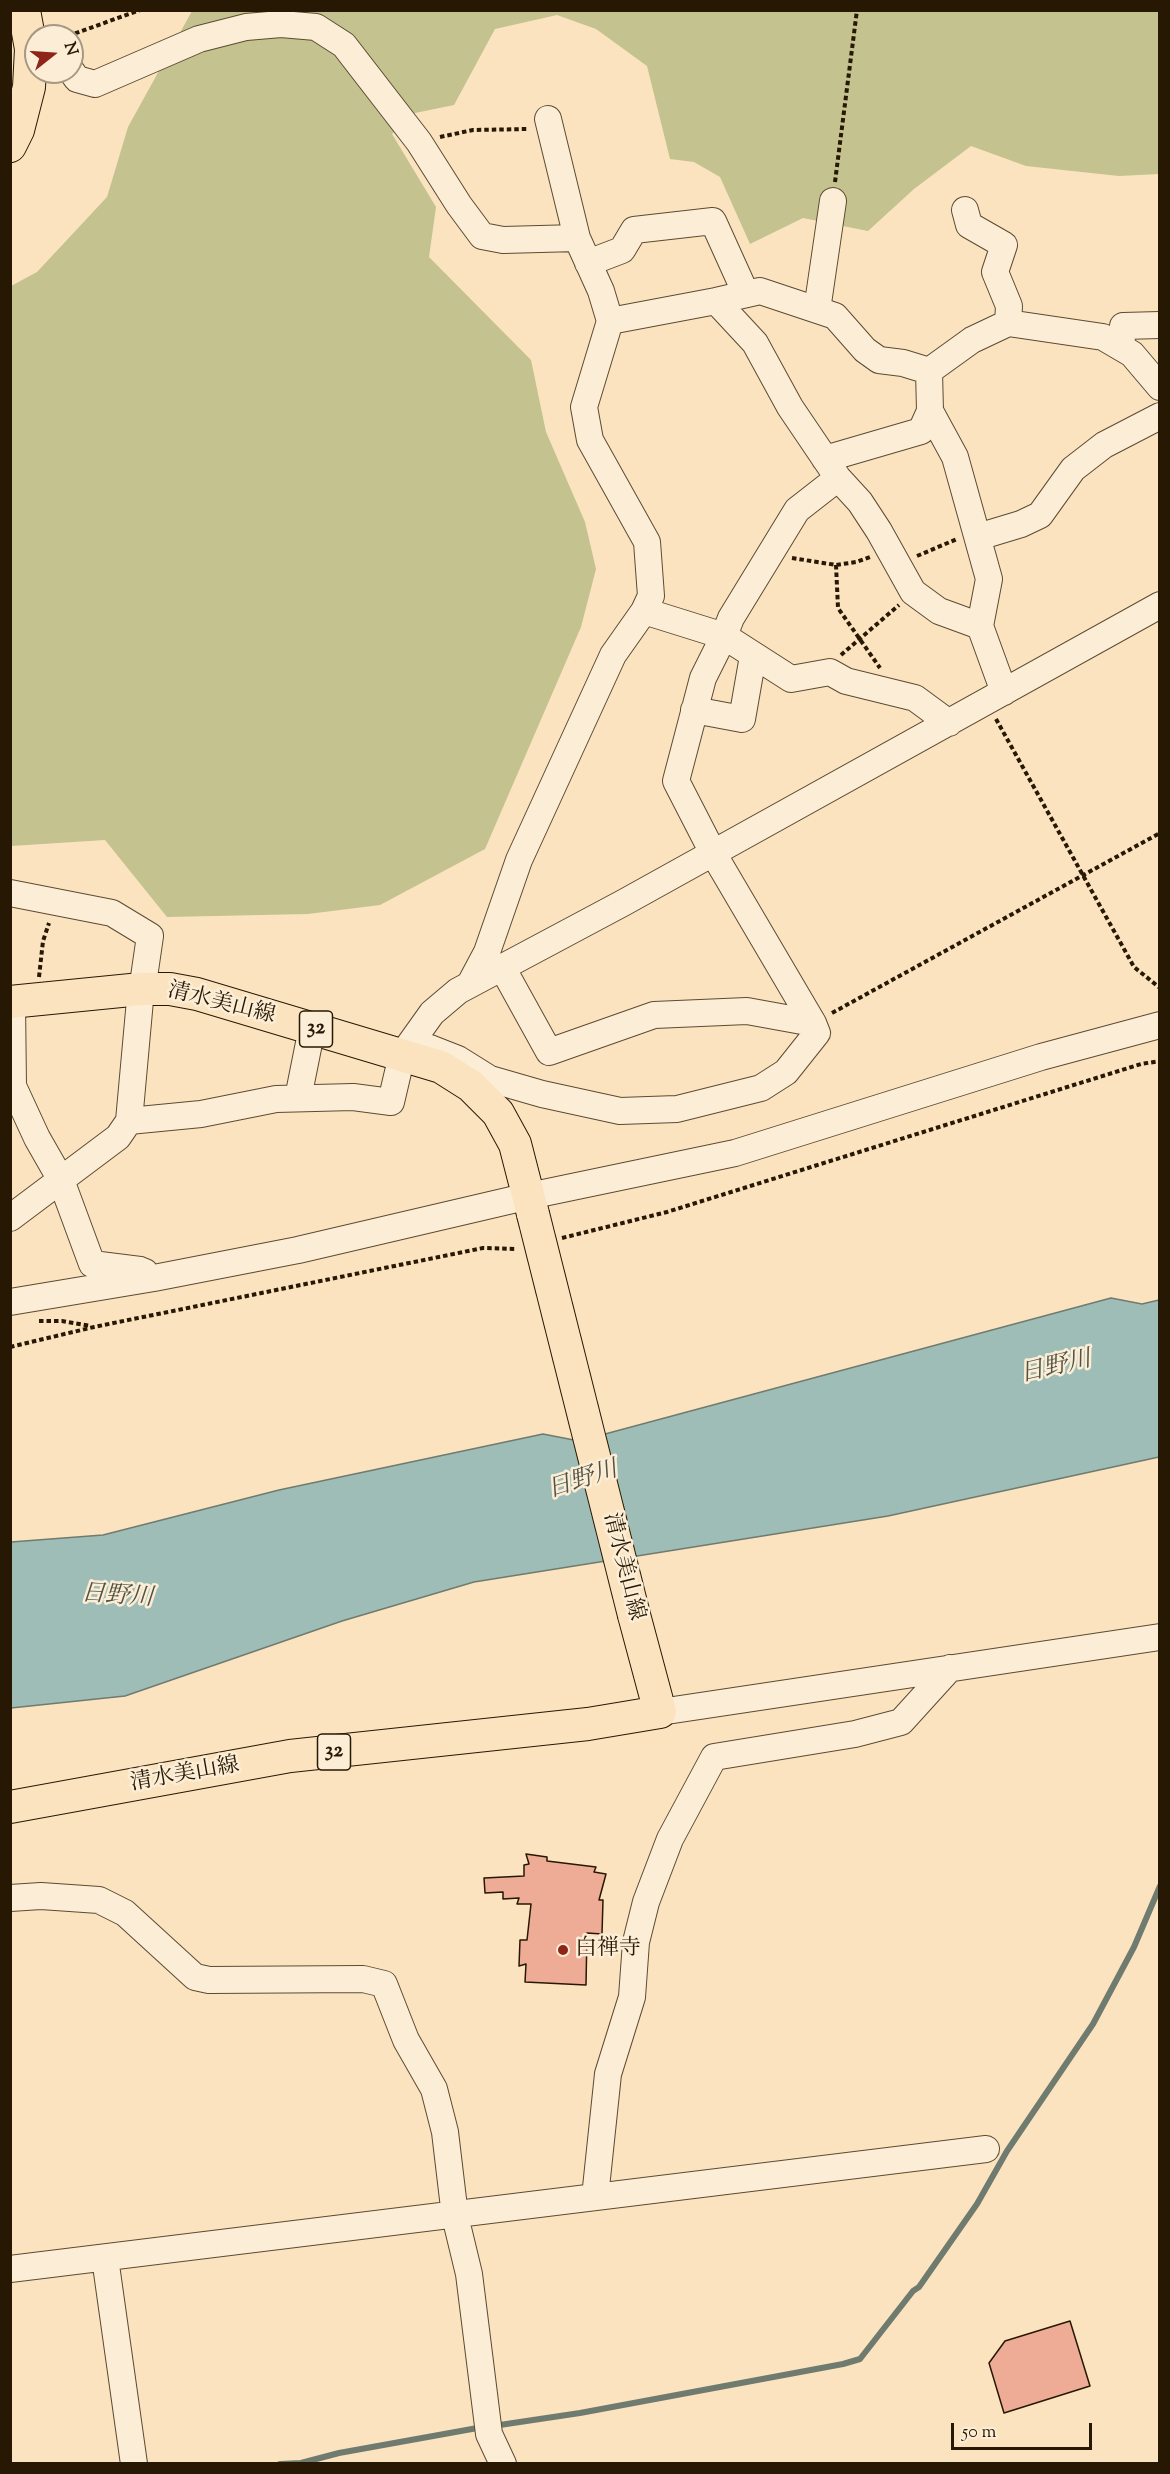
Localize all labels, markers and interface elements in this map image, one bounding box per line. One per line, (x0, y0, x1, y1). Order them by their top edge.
north arrow (24, 24, 84, 84)
text: N (57, 40, 83, 59)
street label: 清水美山線 (164, 979, 278, 1031)
road number: 32 (300, 1011, 332, 1047)
water label: 日野川 (1018, 1347, 1094, 1391)
water label: 日野川 (544, 1457, 622, 1507)
street label: 清水美山線 (596, 1510, 648, 1624)
water label: 日野川 (80, 1581, 154, 1615)
road number: 32 (318, 1734, 350, 1770)
street label: 清水美山線 (129, 1753, 241, 1799)
place label: 白禅寺 (575, 1937, 641, 1963)
marker: 白禅寺 (556, 1943, 570, 1957)
scale bar (954, 2411, 1095, 2449)
text: 50 m (962, 2420, 996, 2446)

